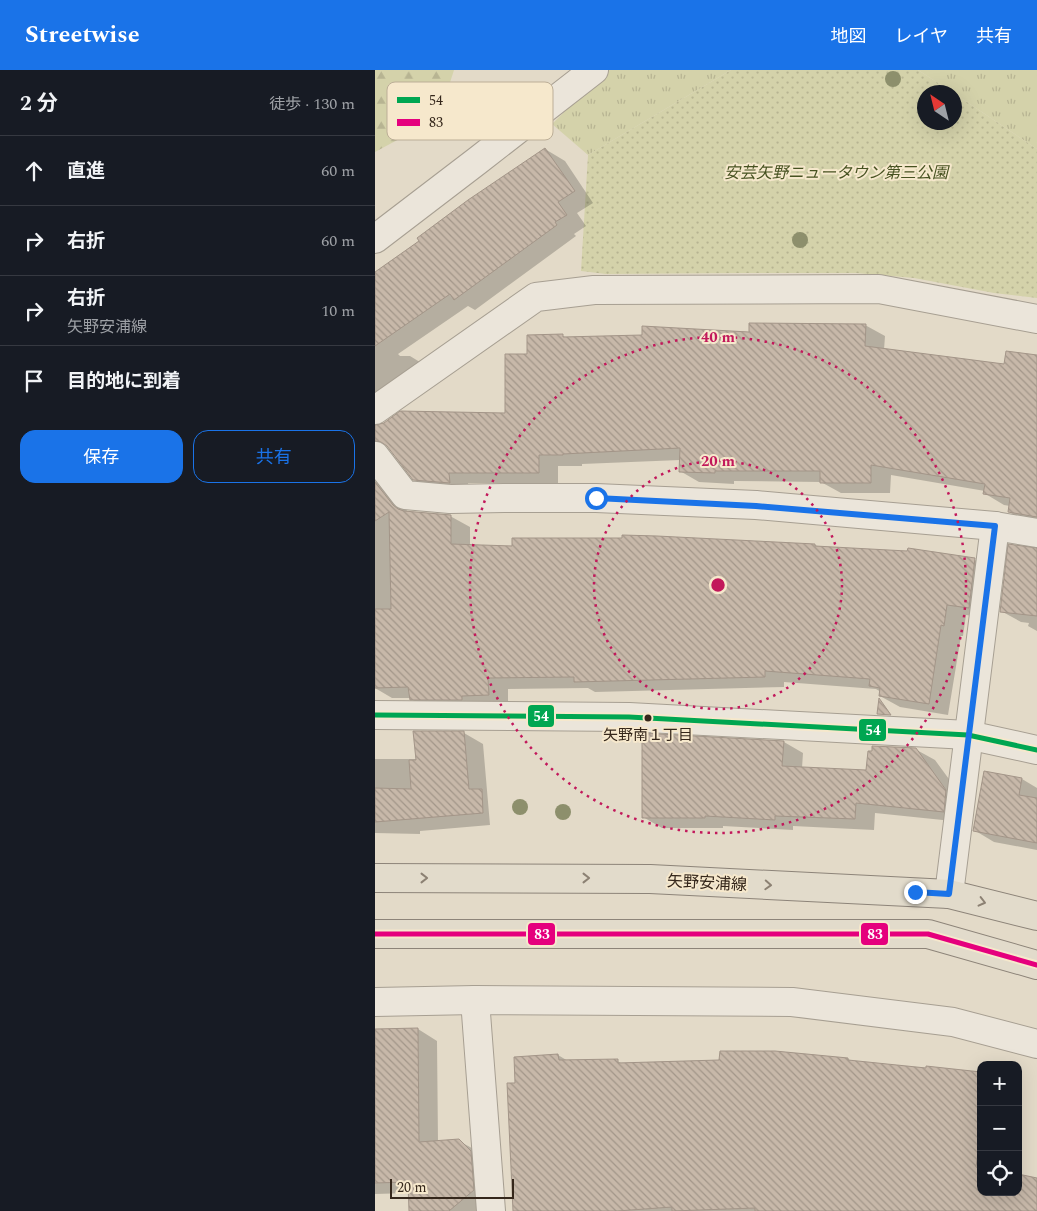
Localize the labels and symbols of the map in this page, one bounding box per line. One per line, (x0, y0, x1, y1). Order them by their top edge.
legend (387, 82, 553, 140)
north arrow (917, 85, 962, 130)
text: 54 (429, 90, 443, 111)
text: 83 (429, 112, 443, 133)
park label: 安芸矢野ニュータウン第三公園 (724, 161, 950, 185)
text: 40 m (701, 326, 736, 349)
text: 20 m (701, 450, 736, 473)
route start (585, 487, 608, 510)
centre of rings (709, 576, 727, 594)
line badge: 54 (527, 704, 555, 728)
text: 54 (533, 706, 549, 727)
marker: 矢野南１丁目 (643, 713, 653, 723)
line badge: 54 (858, 718, 887, 742)
text: 54 (865, 720, 881, 741)
place label: 矢野南１丁目 (603, 724, 693, 747)
street label: 矢野安浦線 (666, 869, 748, 897)
one-way arrow (420, 873, 428, 883)
one-way arrow (582, 873, 590, 883)
one-way arrow (765, 879, 773, 890)
route end (904, 881, 927, 904)
one-way arrow (978, 896, 986, 907)
line badge: 83 (527, 922, 556, 946)
line badge: 83 (860, 922, 889, 946)
text: 83 (534, 924, 550, 945)
text: 83 (867, 924, 883, 945)
scale bar (390, 1176, 514, 1199)

